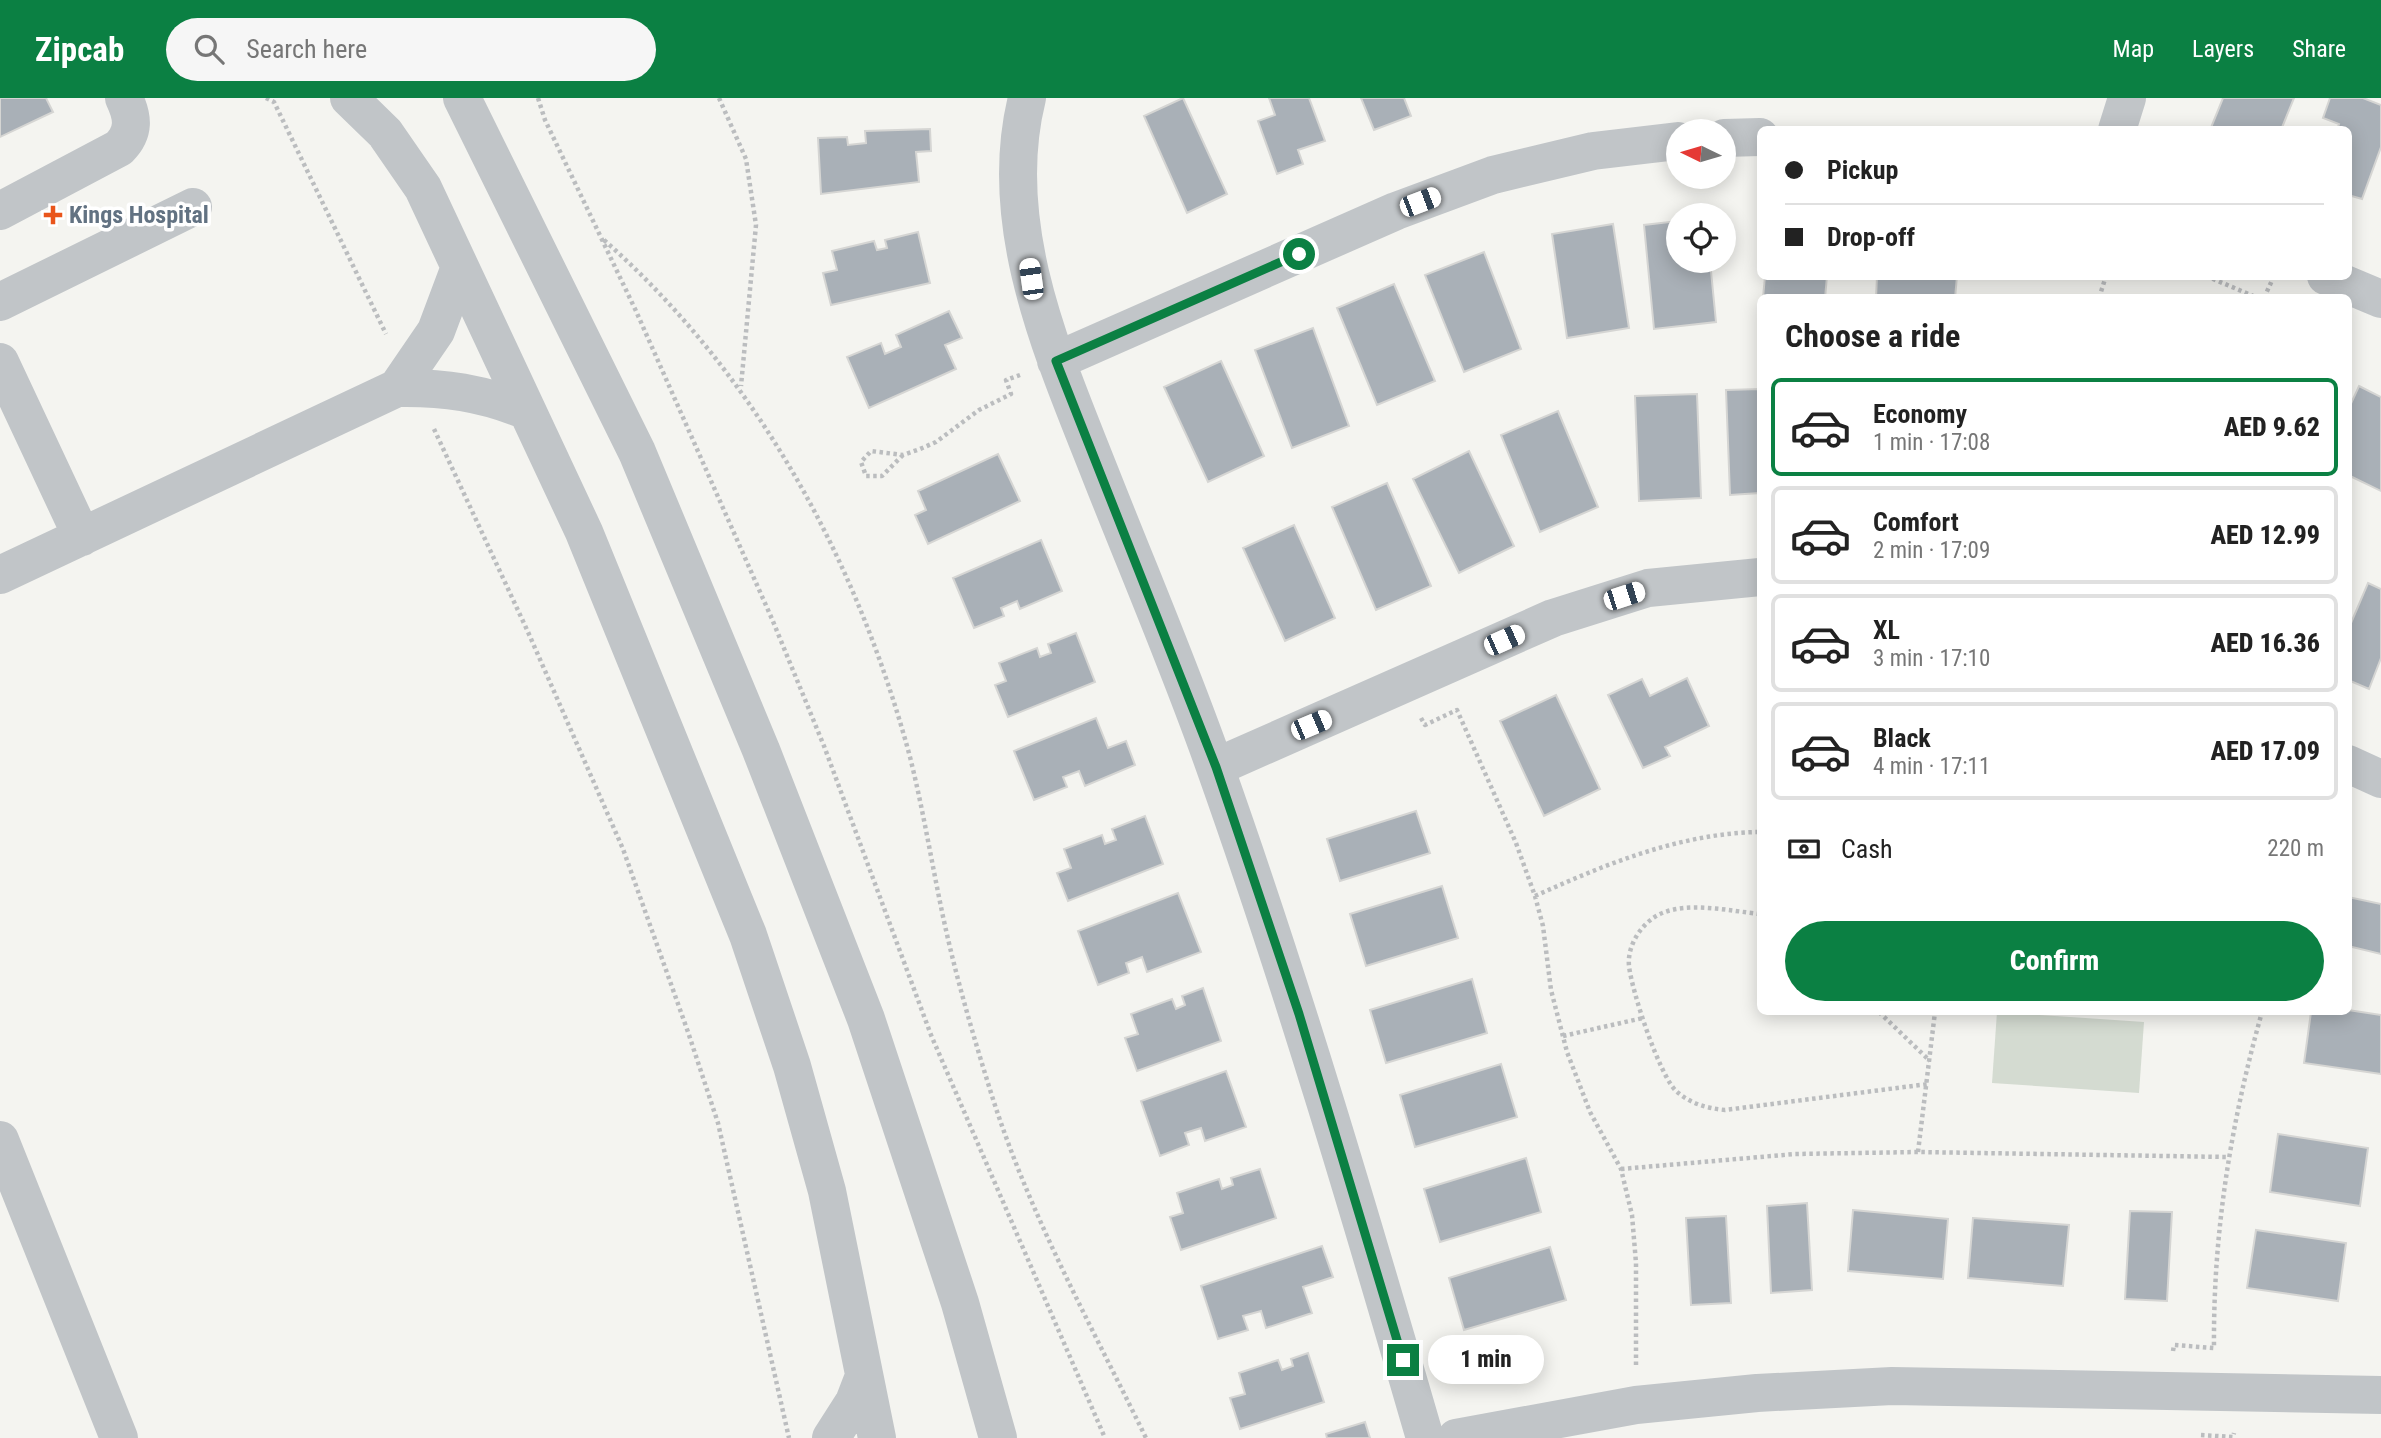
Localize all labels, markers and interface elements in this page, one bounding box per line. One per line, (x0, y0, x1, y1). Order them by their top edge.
search box (166, 18, 656, 81)
text: Zipcab (35, 30, 124, 69)
icon: search (190, 30, 228, 68)
text: Search here (246, 34, 367, 64)
text: Map (2113, 35, 2154, 63)
text: Layers (2192, 35, 2254, 63)
text: Share (2292, 35, 2346, 63)
north arrow (1666, 119, 1736, 189)
map controls (1666, 119, 1736, 273)
text: Pickup (1827, 155, 1898, 185)
car (1397, 185, 1444, 219)
place label: Kings Hospital (69, 201, 209, 229)
button: locate (1666, 203, 1736, 273)
marker: Kings Hospital (43, 205, 63, 225)
text: Drop-off (1827, 222, 1915, 252)
route start (1283, 238, 1315, 270)
car (1018, 257, 1045, 301)
text: Choose a ride (1785, 317, 1960, 355)
icon: car (1789, 396, 1852, 459)
text: Economy (1873, 399, 1967, 429)
text: AED 9.62 (2224, 412, 2320, 442)
text: 1 min · 17:08 (1873, 429, 1990, 456)
icon: car (1789, 504, 1852, 567)
text: Comfort (1873, 507, 1959, 537)
text: AED 12.99 (2210, 520, 2320, 550)
text: 2 min · 17:09 (1873, 537, 1990, 564)
car (1601, 580, 1648, 612)
icon: car (1789, 612, 1852, 675)
text: XL (1873, 615, 1900, 645)
car (1481, 622, 1528, 658)
text: AED 16.36 (2210, 628, 2320, 658)
text: 3 min · 17:10 (1873, 645, 1990, 672)
car (1288, 707, 1335, 743)
icon: car (1789, 720, 1852, 783)
text: Black (1873, 723, 1931, 753)
text: AED 17.09 (2210, 736, 2320, 766)
text: 4 min · 17:11 (1873, 753, 1990, 780)
icon: cash (1785, 830, 1823, 868)
text: Cash (1841, 834, 1893, 864)
text: 220 m (2267, 835, 2324, 862)
button: Confirm (1785, 921, 2324, 1001)
callout: 1 min (1428, 1336, 1543, 1384)
route end (1387, 1344, 1419, 1376)
text: 1 min (1460, 1346, 1512, 1373)

